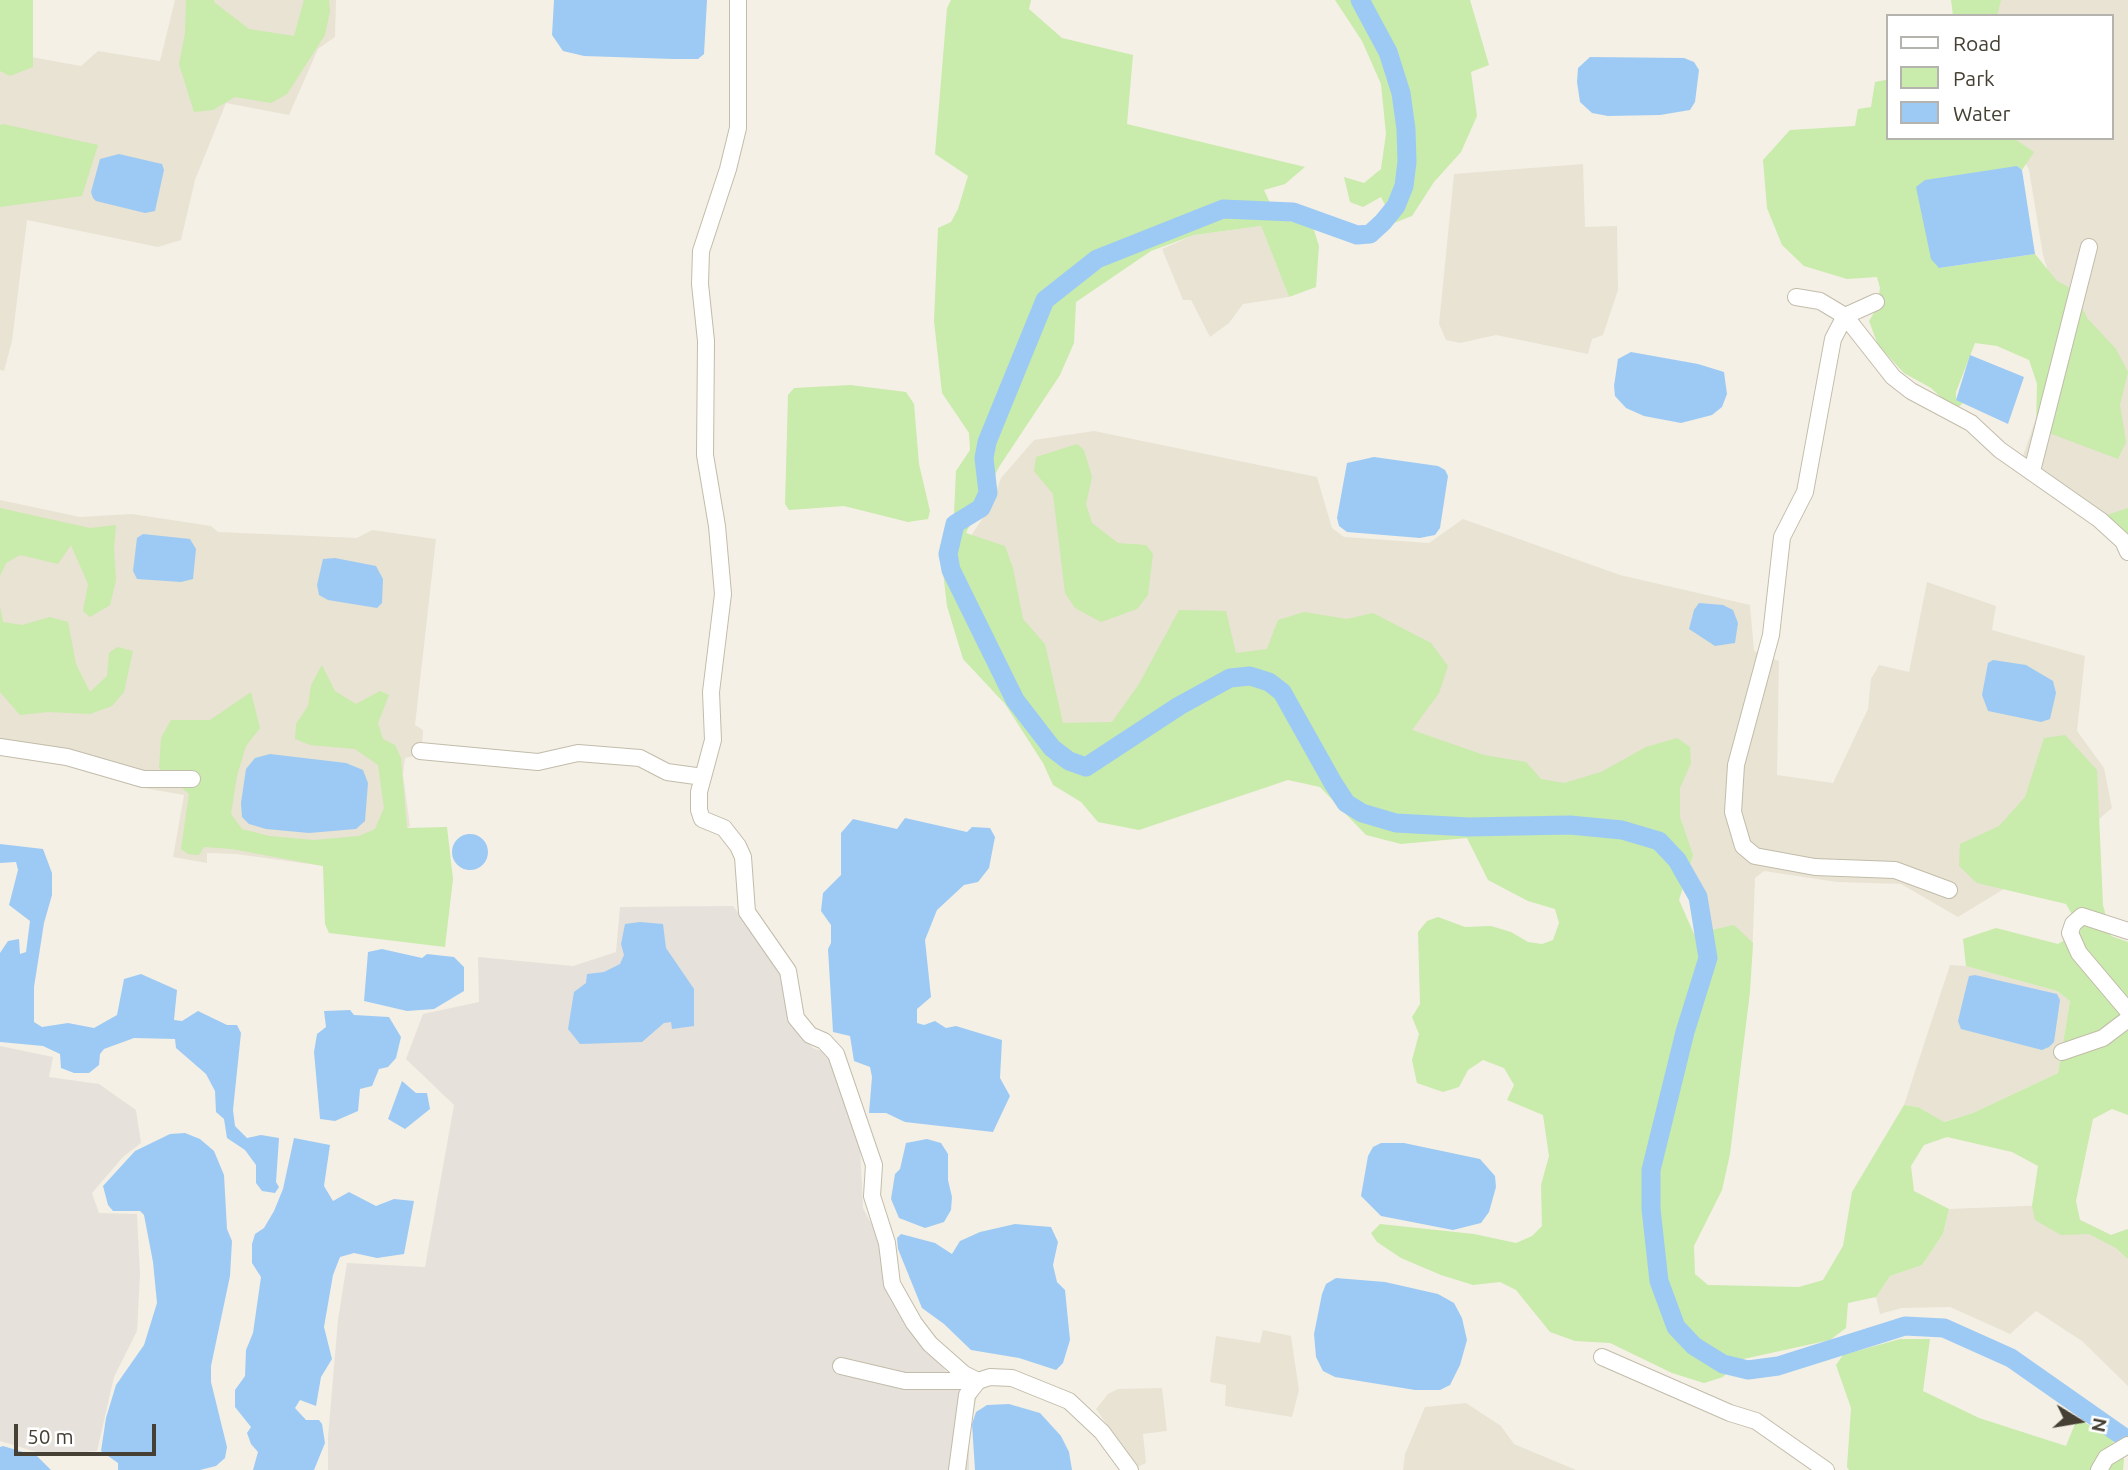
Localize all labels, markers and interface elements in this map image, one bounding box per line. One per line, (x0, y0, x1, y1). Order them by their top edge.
legend (1886, 14, 2114, 140)
text: Road (1953, 31, 2001, 55)
text: Park (1953, 66, 1995, 90)
text: Water (1953, 101, 2011, 125)
north arrow (2044, 1386, 2114, 1456)
scale bar (18, 1410, 159, 1454)
text: N (2087, 1416, 2112, 1434)
text: 50 m (27, 1424, 74, 1448)

